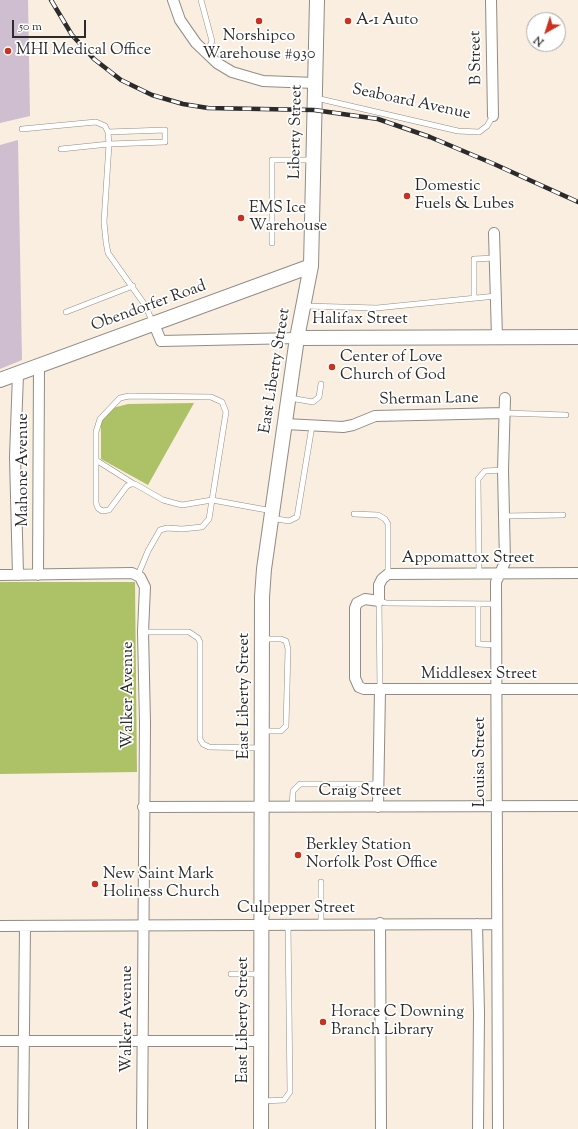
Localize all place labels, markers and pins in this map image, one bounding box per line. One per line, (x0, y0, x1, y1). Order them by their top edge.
place label: A-1 Auto (356, 11, 418, 31)
marker: Norshipco Warehouse #930 (254, 16, 264, 26)
marker: A-1 Auto (343, 16, 353, 26)
place label: Norshipco Warehouse #930 (203, 27, 315, 65)
place label: MHI Medical Office (16, 41, 151, 61)
marker: MHI Medical Office (3, 46, 13, 56)
place label: Domestic Fuels & Lubes (415, 177, 514, 215)
marker: Domestic Fuels & Lubes (402, 191, 412, 201)
place label: EMS Ice Warehouse (249, 199, 327, 237)
marker: EMS Ice Warehouse (236, 213, 246, 223)
place label: Center of Love Church of God (340, 348, 446, 386)
marker: Center of Love Church of God (327, 362, 337, 372)
place label: Berkley Station Norfolk Post Office (306, 836, 437, 874)
marker: Berkley Station Norfolk Post Office (293, 850, 303, 860)
place label: New Saint Mark Holiness Church (103, 865, 220, 903)
marker: New Saint Mark Holiness Church (90, 879, 100, 889)
place label: Horace C Downing Branch Library (331, 1003, 464, 1041)
marker: Horace C Downing Branch Library (318, 1017, 328, 1027)

